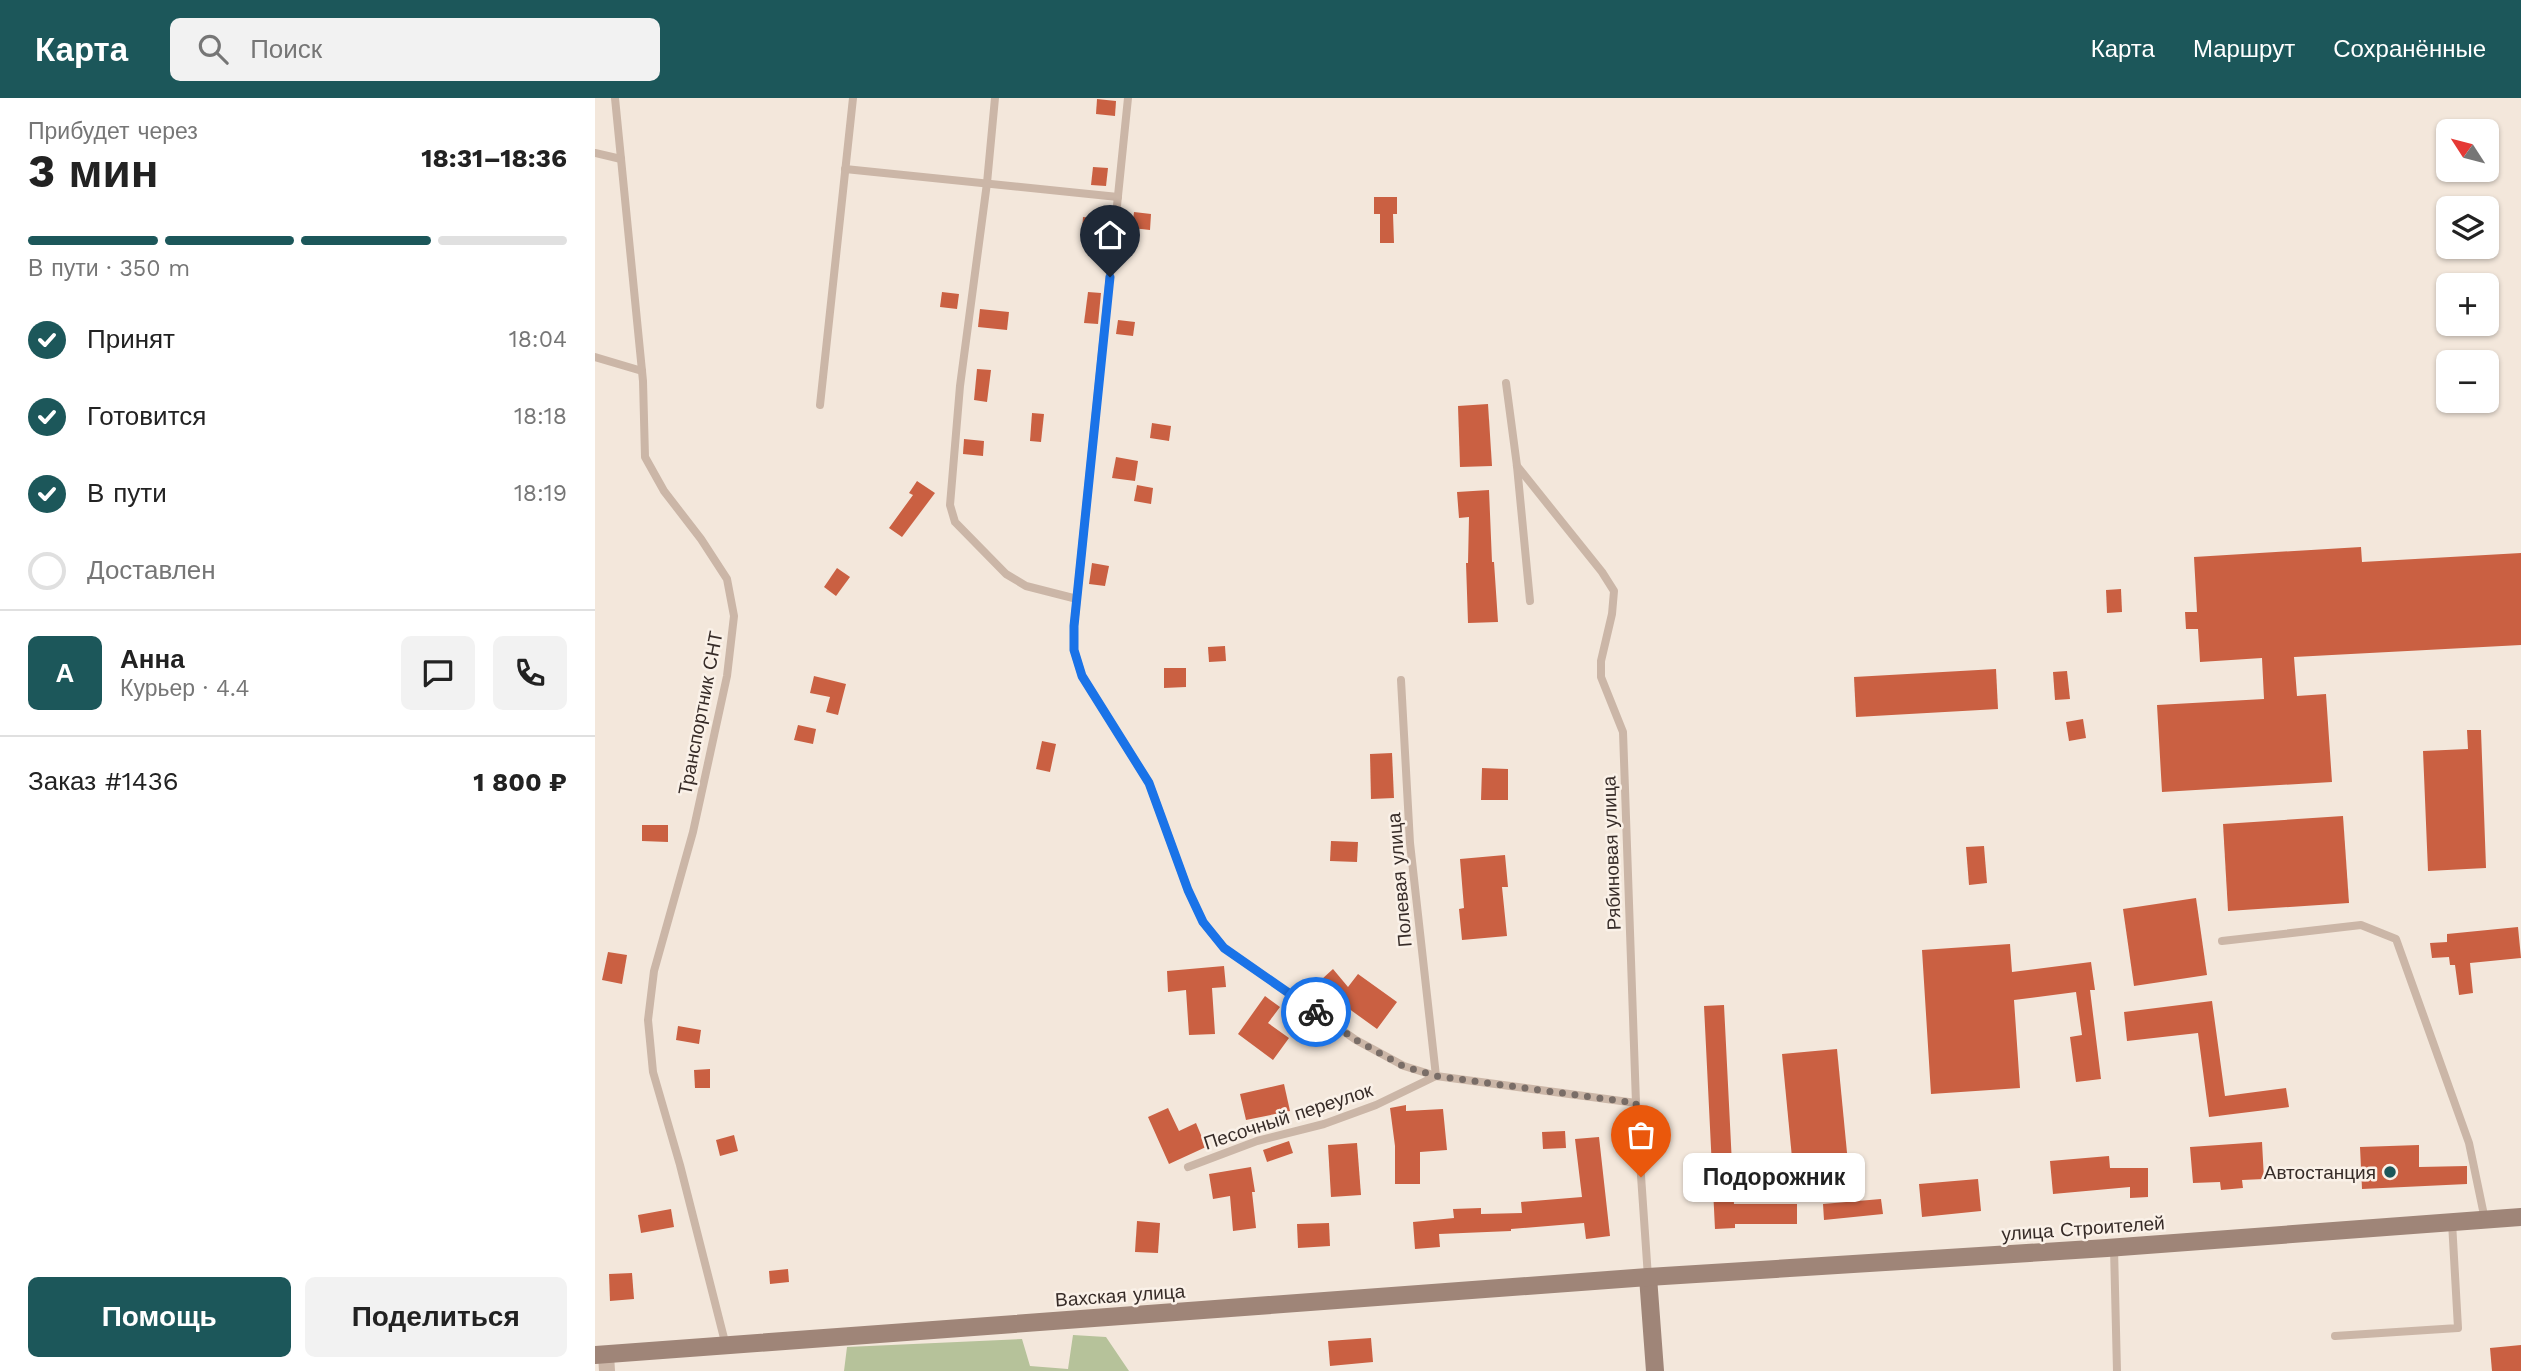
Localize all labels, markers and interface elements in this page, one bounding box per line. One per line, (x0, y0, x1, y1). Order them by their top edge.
search box (170, 18, 660, 81)
text: Карта (35, 30, 128, 69)
icon: search (194, 30, 232, 68)
text: Поиск (250, 34, 322, 64)
text: Карта (2091, 35, 2155, 63)
text: Маршрут (2193, 35, 2295, 63)
text: Сохранённые (2333, 35, 2486, 63)
text: Прибудет через (28, 118, 198, 145)
north arrow (2436, 119, 2499, 182)
map controls (2436, 119, 2499, 413)
text: 18:31–18:36 (421, 143, 567, 173)
text: 3 мин (28, 144, 159, 198)
button: layers (2436, 196, 2499, 259)
pin (1080, 205, 1140, 277)
icon: home (1091, 216, 1129, 254)
text: В пути · 350 m (28, 255, 190, 282)
button: + (2436, 273, 2499, 336)
icon: check (28, 321, 66, 359)
text: Принят (87, 324, 175, 354)
text: 18:04 (509, 326, 567, 353)
button: − (2436, 350, 2499, 413)
icon: check (28, 398, 66, 436)
text: Готовится (87, 401, 206, 431)
text: 18:18 (514, 403, 567, 430)
icon: check (28, 475, 66, 513)
text: В пути (87, 478, 167, 508)
text: 18:19 (514, 480, 567, 507)
text: Доставлен (87, 555, 216, 585)
street label: Транспортник СНТ (673, 629, 728, 797)
button: chat (401, 636, 475, 710)
button: phone (493, 636, 567, 710)
text: Анна (120, 644, 185, 674)
text: А (56, 658, 74, 688)
text: Курьер · 4.4 (120, 675, 250, 702)
text: Заказ #1436 (28, 766, 179, 796)
text: 1 800 ₽ (473, 767, 567, 797)
street label: Рябиновая улица (1597, 775, 1626, 931)
street label: Полевая улица (1382, 811, 1417, 948)
courier (1281, 977, 1351, 1047)
icon: bike (1297, 993, 1335, 1031)
street label: Песочный переулок (1201, 1078, 1376, 1155)
pin (1611, 1105, 1671, 1177)
icon: bag (1622, 1116, 1660, 1154)
callout: Подорожник (1683, 1152, 1865, 1202)
place label: Автостанция (2264, 1161, 2376, 1184)
text: Подорожник (1703, 1164, 1845, 1191)
marker: Автостанция (2382, 1164, 2398, 1180)
street label: улица Строителей (2001, 1211, 2165, 1246)
button: Помощь (28, 1277, 291, 1357)
button: Поделиться (305, 1277, 567, 1357)
street label: Вахская улица (1054, 1279, 1186, 1312)

